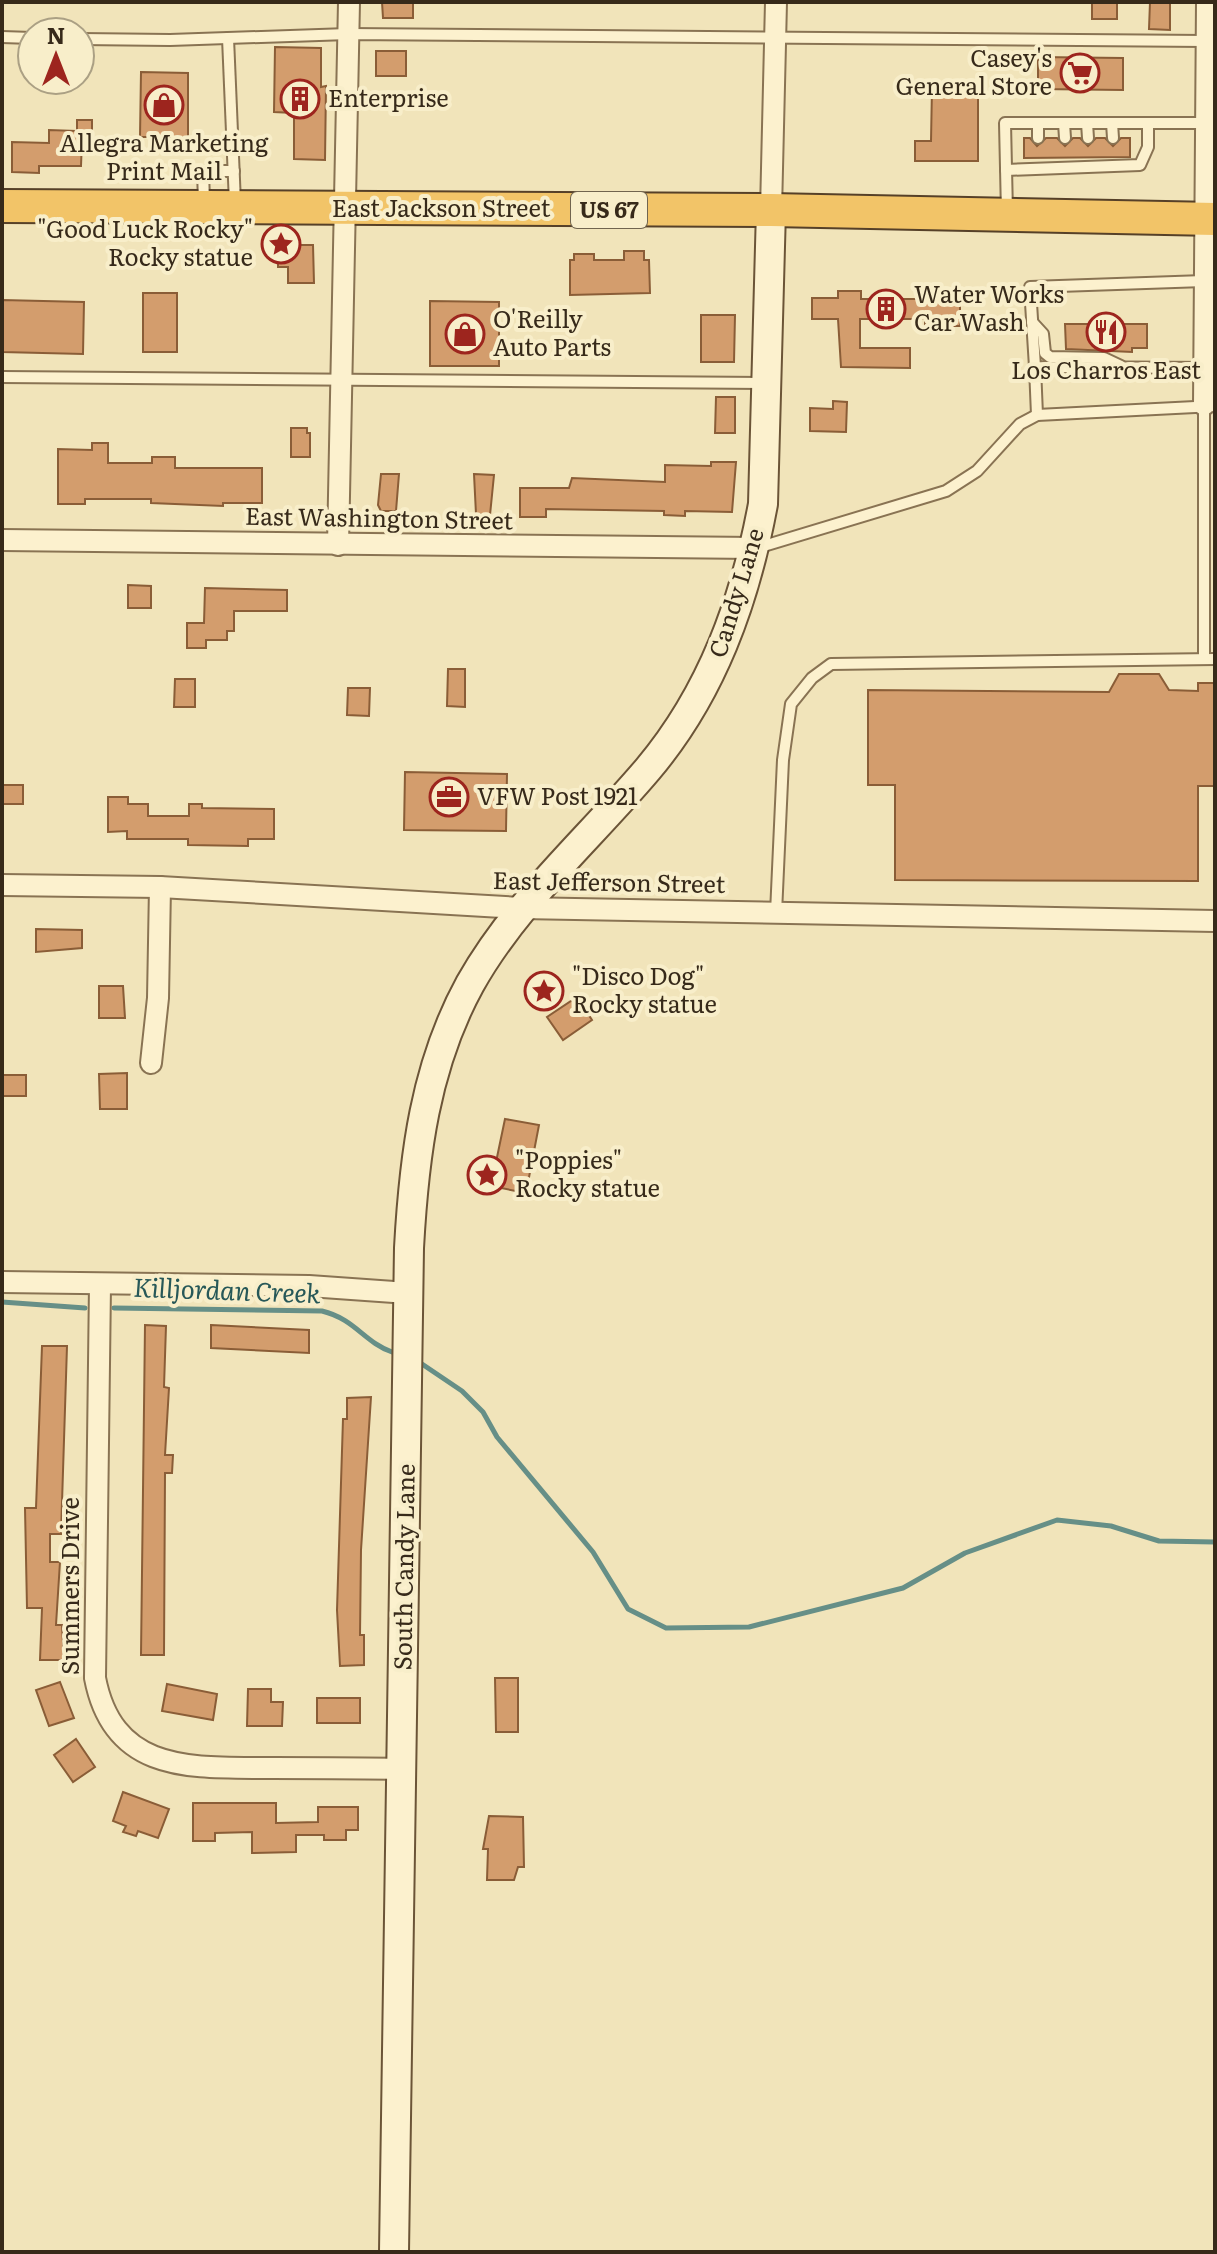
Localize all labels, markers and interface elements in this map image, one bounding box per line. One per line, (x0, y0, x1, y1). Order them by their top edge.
north arrow (16, 16, 96, 96)
text: N (47, 18, 65, 51)
place label: Casey's General Store (896, 39, 1052, 102)
supermarket icon: Casey's General Store (1059, 52, 1101, 94)
building icon: Enterprise (279, 78, 321, 120)
place label: Enterprise (328, 79, 449, 114)
shop icon: Allegra Marketing Print Mail (143, 84, 185, 126)
place label: Allegra Marketing Print Mail (59, 124, 269, 187)
street label: East Jackson Street (332, 189, 551, 224)
road number: US 67 (571, 192, 647, 228)
place label: "Good Luck Rocky" Rocky statue (37, 210, 253, 273)
place icon: "Good Luck Rocky" Rocky statue (260, 223, 302, 265)
place label: Water Works Car Wash (914, 275, 1064, 338)
building icon: Water Works Car Wash (865, 288, 907, 330)
place label: O'Reilly Auto Parts (493, 300, 611, 363)
restaurant icon: Los Charros East (1085, 311, 1127, 353)
shop icon: O'Reilly Auto Parts (444, 313, 486, 355)
place label: Los Charros East (1011, 351, 1201, 386)
street label: East Washington Street (245, 497, 514, 536)
street label: Candy Lane (698, 523, 771, 661)
office icon: VFW Post 1921 (428, 776, 470, 818)
place label: VFW Post 1921 (477, 777, 638, 812)
street label: East Jefferson Street (492, 861, 726, 900)
place label: "Disco Dog" Rocky statue (572, 957, 717, 1020)
place icon: "Disco Dog" Rocky statue (523, 970, 565, 1012)
place label: "Poppies" Rocky statue (515, 1141, 660, 1204)
place icon: "Poppies" Rocky statue (466, 1154, 508, 1196)
water label: Killjordan Creek (133, 1266, 322, 1311)
street label: South Candy Lane (383, 1463, 422, 1671)
street label: Summers Drive (51, 1497, 86, 1675)

